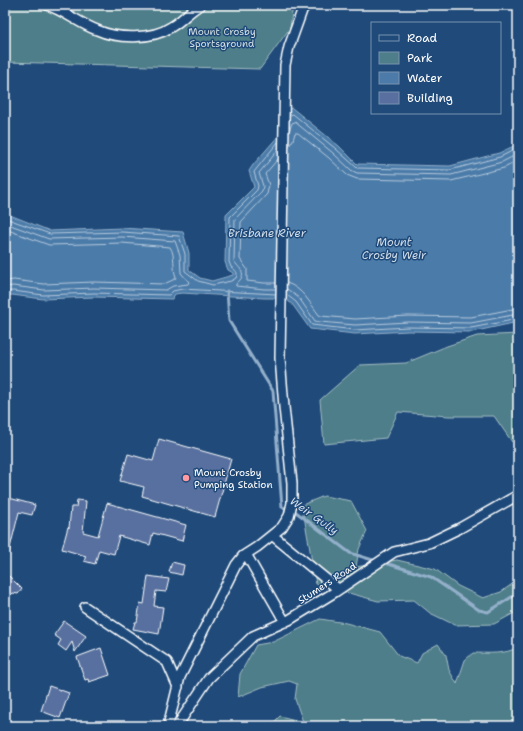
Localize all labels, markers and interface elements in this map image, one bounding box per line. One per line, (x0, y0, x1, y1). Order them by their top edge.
legend (371, 22, 501, 114)
park label: Mount Crosby Sportsground (188, 25, 256, 50)
text: Road (407, 30, 438, 46)
text: Park (407, 50, 433, 66)
text: Water (407, 70, 443, 86)
text: Building (407, 90, 453, 106)
water label: Brisbane River (228, 226, 307, 241)
water label: Mount Crosby Weir (362, 235, 427, 263)
place label: Mount Crosby Pumping Station (194, 466, 273, 491)
marker: Mount Crosby Pumping Station (181, 473, 191, 483)
water label: Weir Gully (287, 494, 341, 538)
street label: Stumers Road (295, 559, 359, 607)

